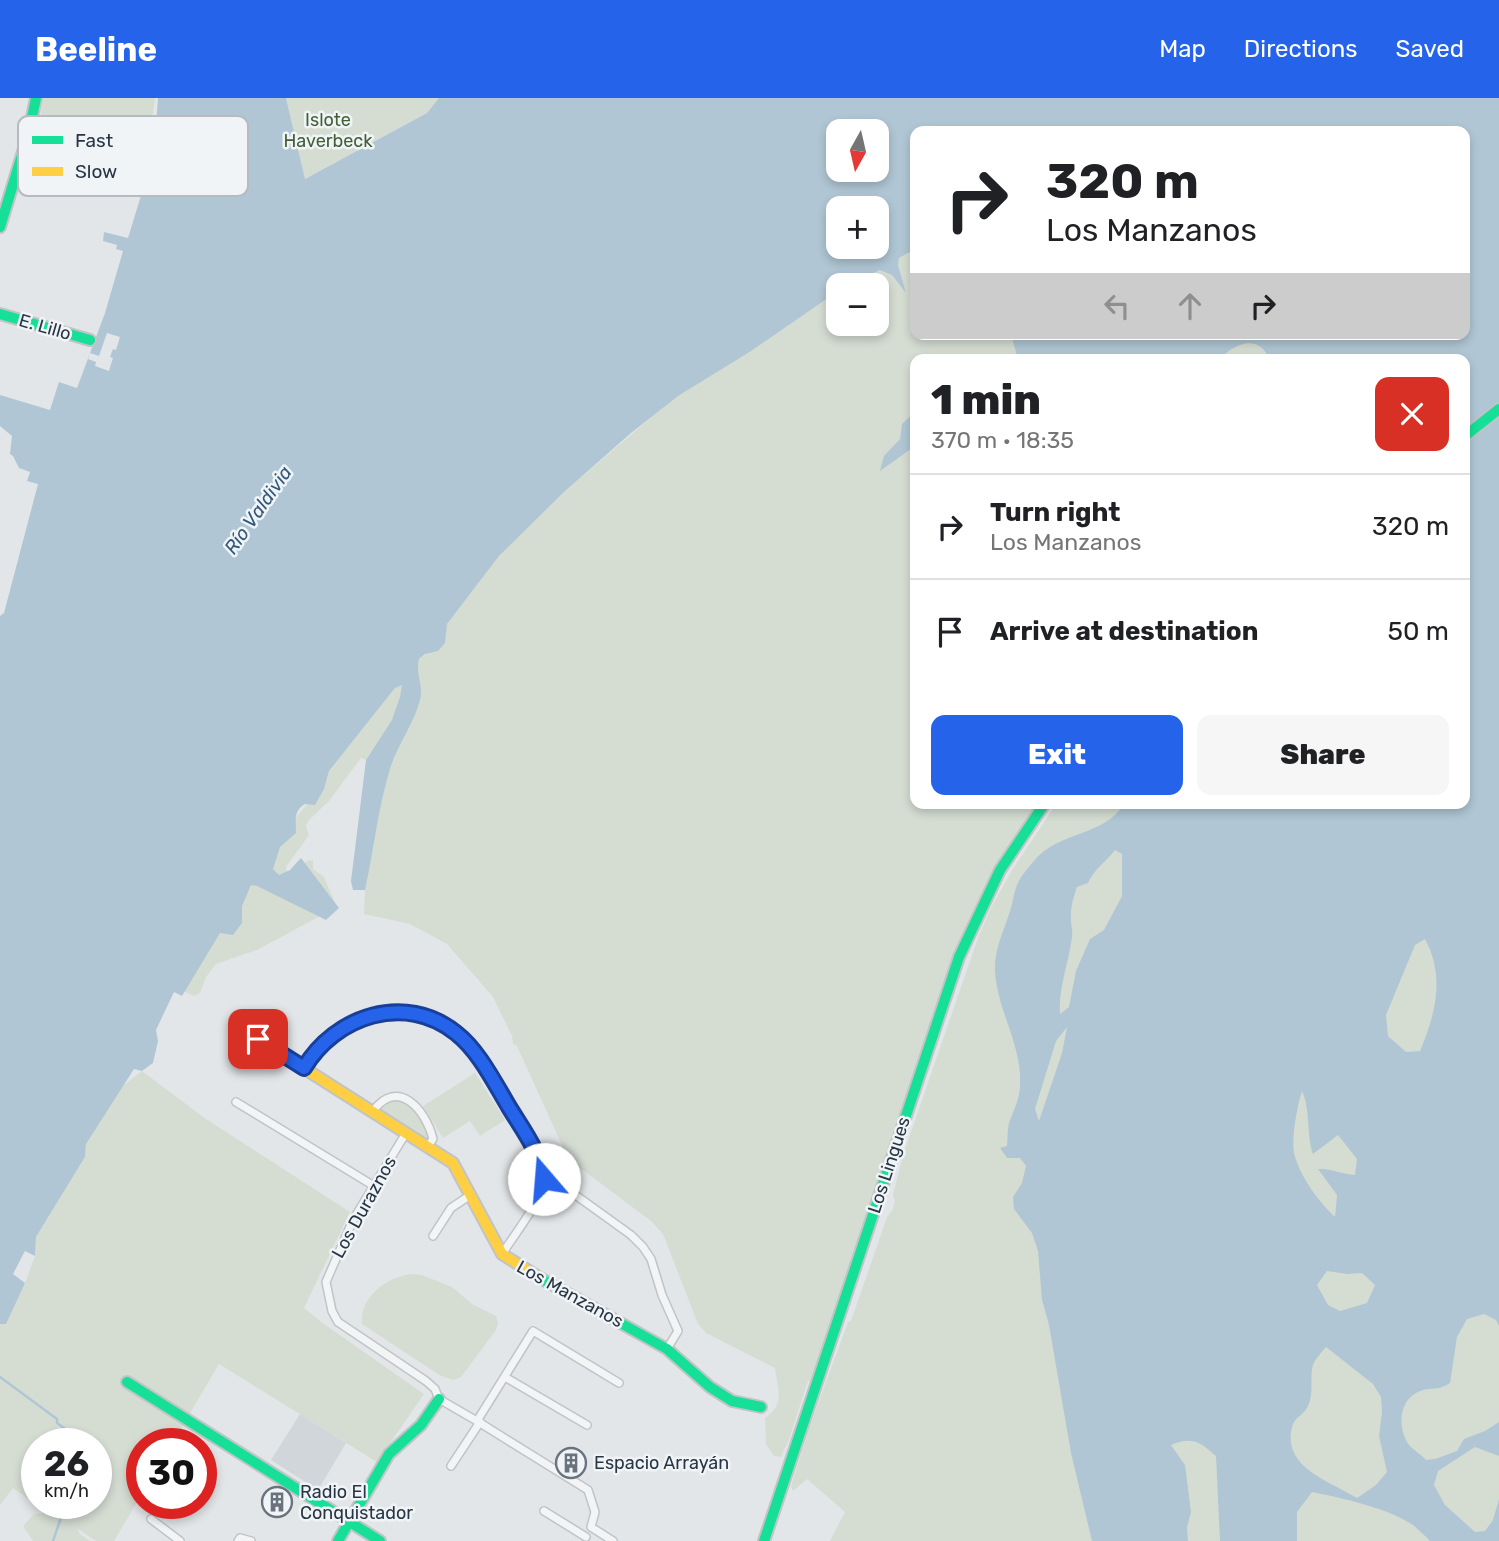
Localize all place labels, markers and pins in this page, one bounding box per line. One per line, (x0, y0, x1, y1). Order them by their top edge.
pin (228, 1009, 288, 1069)
building icon: Espacio Arrayán (554, 1446, 588, 1480)
place label: Espacio Arrayán (594, 1452, 729, 1474)
place label: Radio El Conquistador (300, 1481, 413, 1524)
building icon: Radio El Conquistador (260, 1485, 294, 1519)

